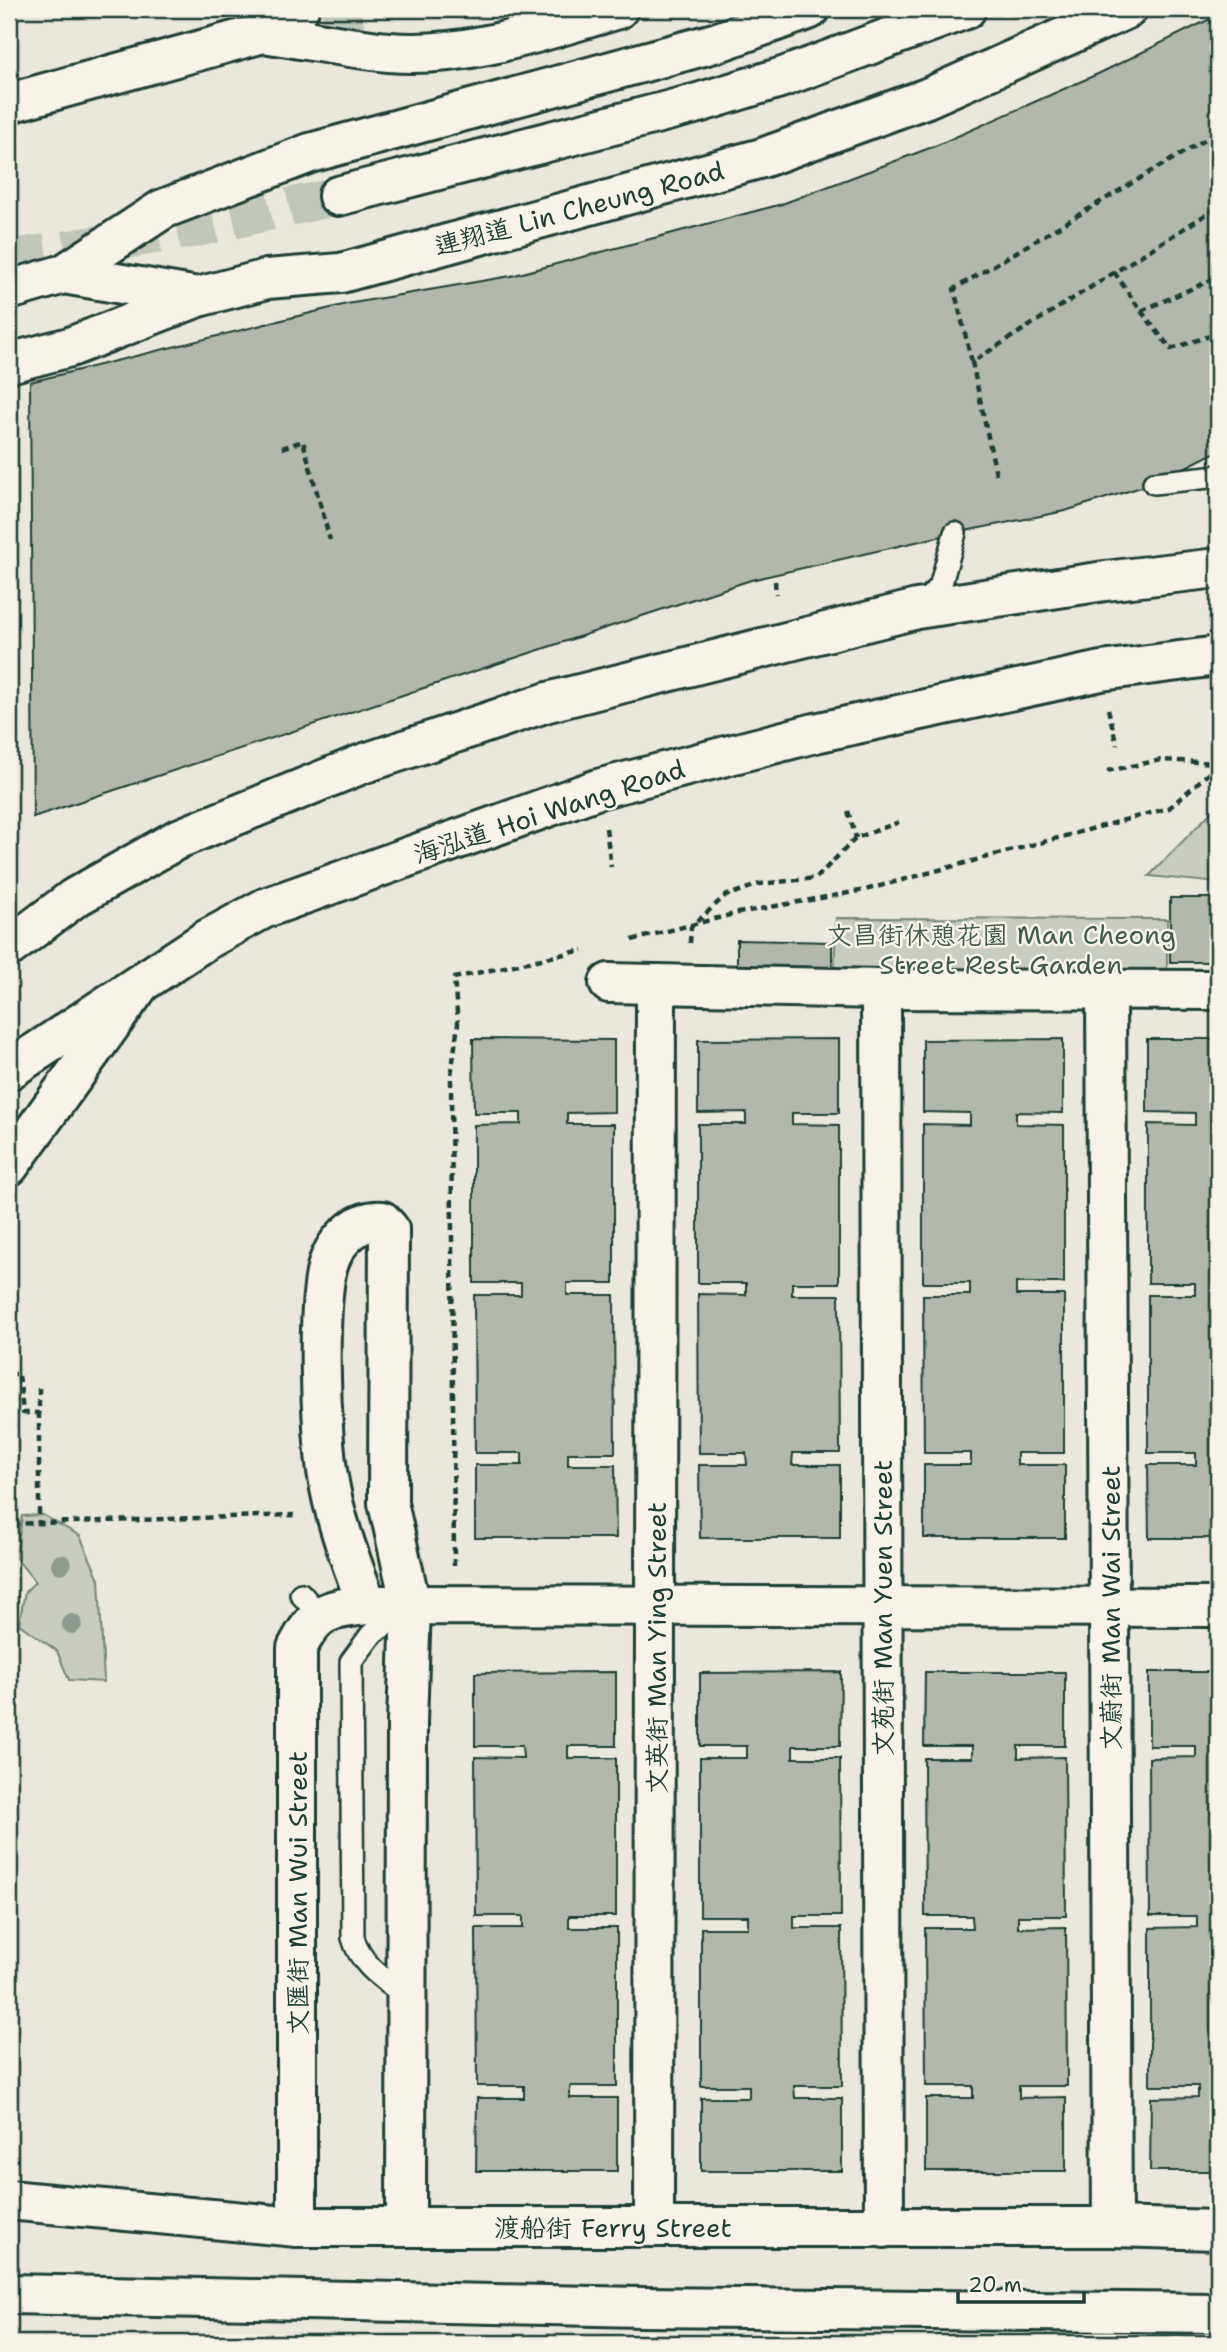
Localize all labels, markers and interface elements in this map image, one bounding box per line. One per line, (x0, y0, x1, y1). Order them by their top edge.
street label: 連翔道 Lin Cheung Road (430, 152, 728, 264)
street label: 海泓道 Hoi Wang Road (409, 751, 689, 871)
park label: 文昌街休憩花園 Man Cheong Street Rest Garden (826, 917, 1176, 982)
street label: 文苑街 Man Yuen Street (865, 1460, 900, 1756)
street label: 文蔚街 Man Wai Street (1093, 1465, 1128, 1751)
street label: 文英街 Man Ying Street (639, 1502, 674, 1794)
street label: 文匯街 Man Wui Street (280, 1751, 315, 2035)
street label: 渡船街 Ferry Street (494, 2210, 732, 2245)
scale bar (958, 2261, 1084, 2305)
text: 20 m (968, 2271, 1022, 2299)

